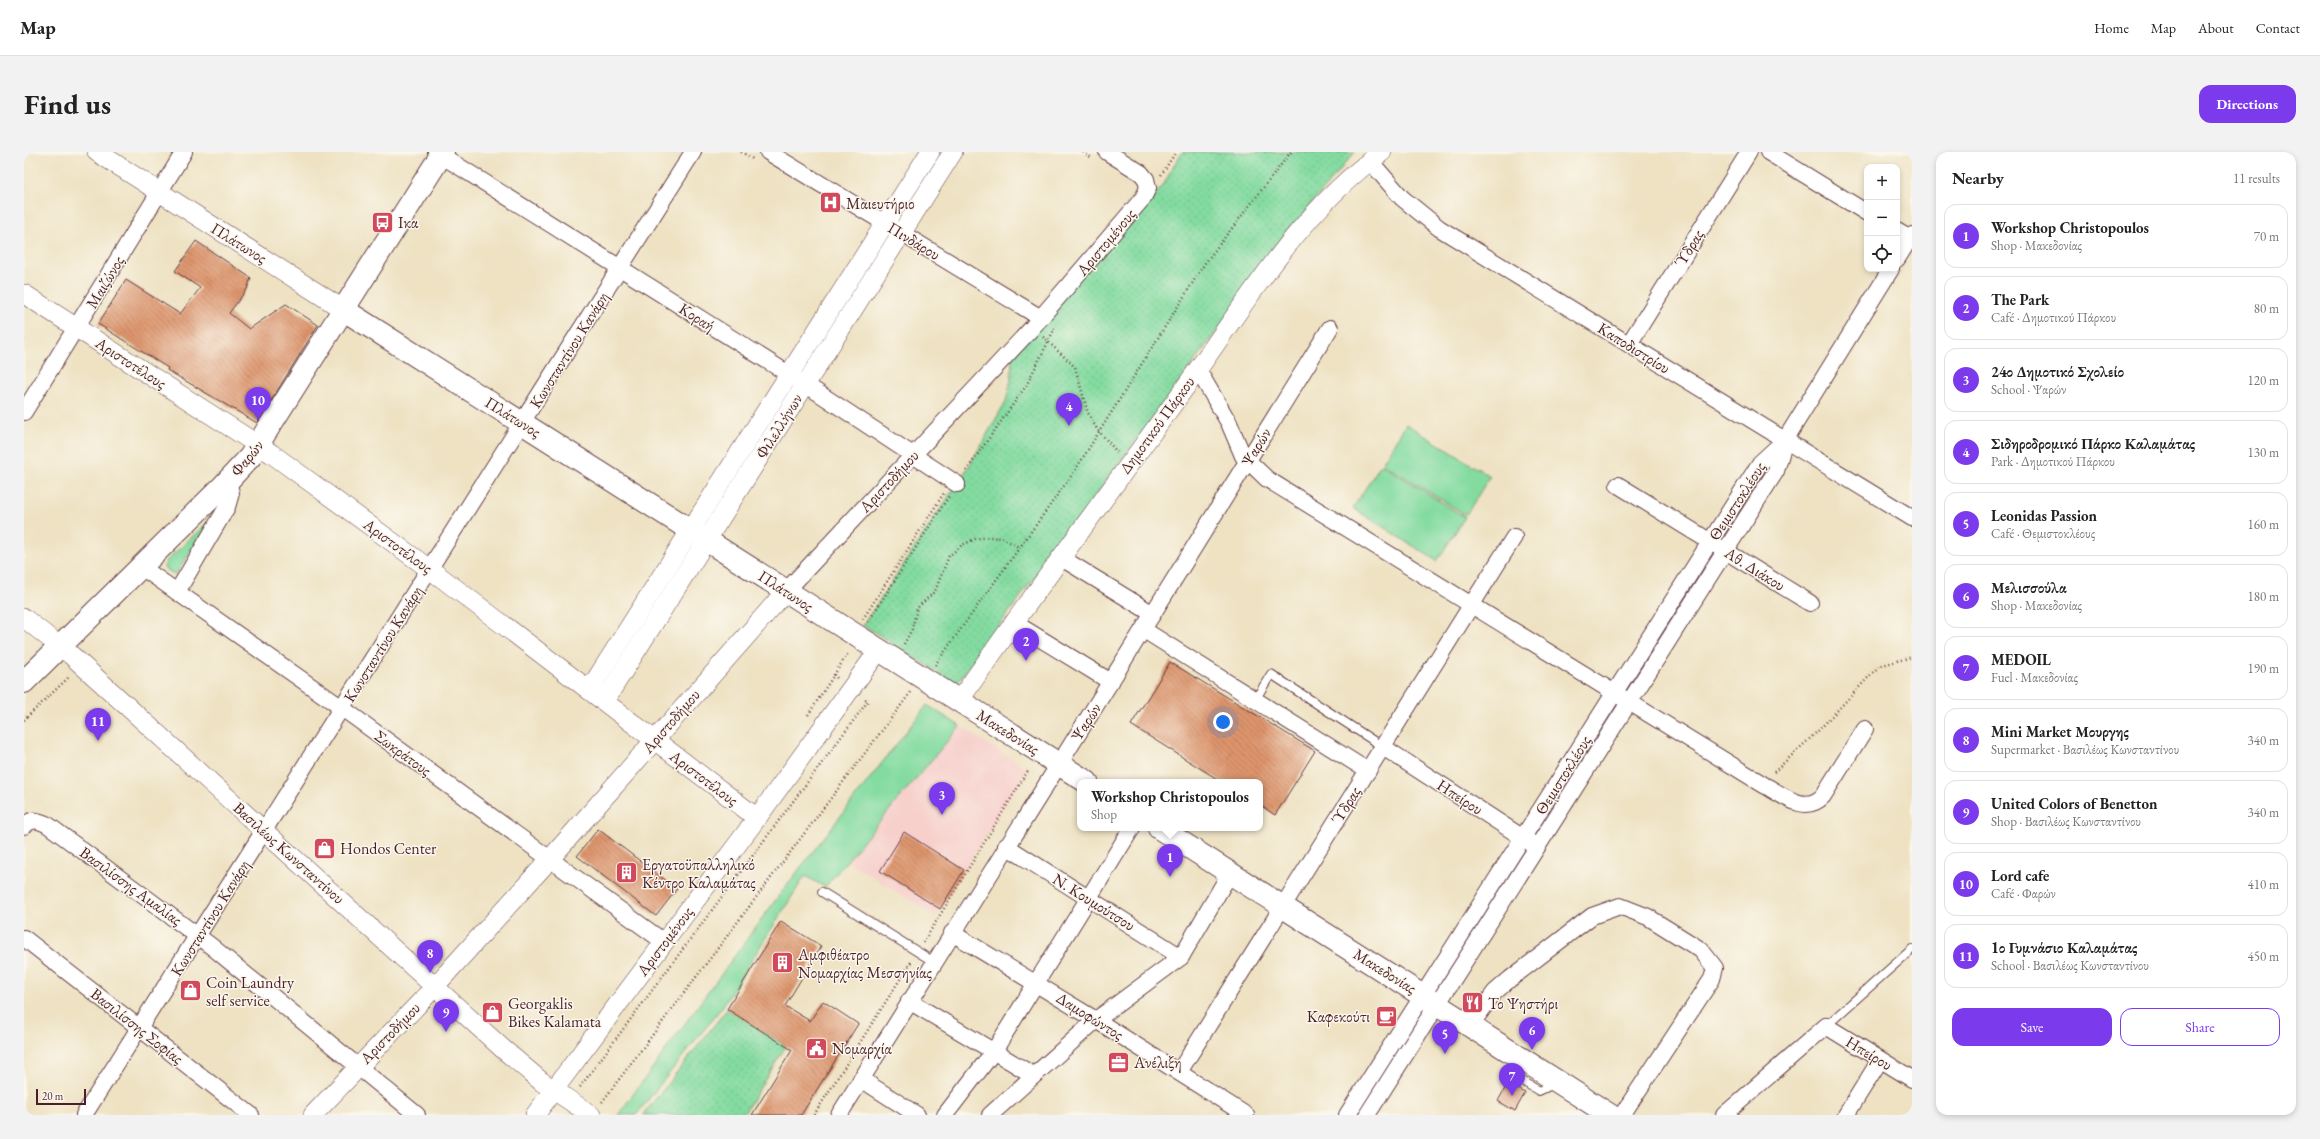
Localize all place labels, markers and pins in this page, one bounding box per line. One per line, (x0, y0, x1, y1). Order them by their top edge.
hospital icon: Μαιευτήριο (817, 190, 843, 216)
place label: Μαιευτήριο (846, 193, 915, 214)
bus stop icon: Ικα (370, 209, 396, 235)
place label: Ικα (398, 212, 419, 233)
pin: 10 (245, 387, 271, 420)
pin: 4 (1056, 393, 1082, 426)
pin: 2 (1013, 628, 1039, 661)
pin: 11 (85, 708, 111, 741)
pin: 3 (929, 782, 955, 815)
shop icon: Hondos Center (311, 835, 337, 861)
place label: Hondos Center (340, 838, 437, 859)
pin: 1 (1157, 844, 1183, 877)
place label: Εργατοϋπαλληλικό Κέντρο Καλαμάτας (642, 854, 756, 893)
building icon: Εργατοϋπαλληλικό Κέντρο Καλαμάτας (614, 860, 640, 886)
pin: 8 (417, 940, 443, 973)
place label: Αμφιθέατρο Νομαρχίας Μεσσηνίας (797, 944, 932, 983)
building icon: Αμφιθέατρο Νομαρχίας Μεσσηνίας (770, 950, 796, 976)
place label: Coin Laundry self service (206, 972, 295, 1011)
shop icon: Coin Laundry self service (177, 978, 203, 1004)
restaurant icon: Το Ψηστήρι (1459, 990, 1485, 1016)
place label: Georgaklis Bikes Kalamata (508, 993, 602, 1032)
place label: Το Ψηστήρι (1488, 993, 1559, 1014)
pin: 9 (433, 999, 459, 1032)
shop icon: Georgaklis Bikes Kalamata (479, 999, 505, 1025)
cafe icon: Καφεκούτι (1373, 1003, 1399, 1029)
place label: Καφεκούτι (1307, 1006, 1370, 1027)
pin: 6 (1519, 1017, 1545, 1050)
pin: 5 (1432, 1021, 1458, 1054)
public building icon: Νομαρχία (803, 1035, 829, 1061)
place label: Νομαρχία (832, 1038, 893, 1059)
office icon: Ανέλιξη (1106, 1049, 1132, 1075)
place label: Ανέλιξη (1133, 1052, 1182, 1073)
pin: 7 (1499, 1063, 1525, 1096)

